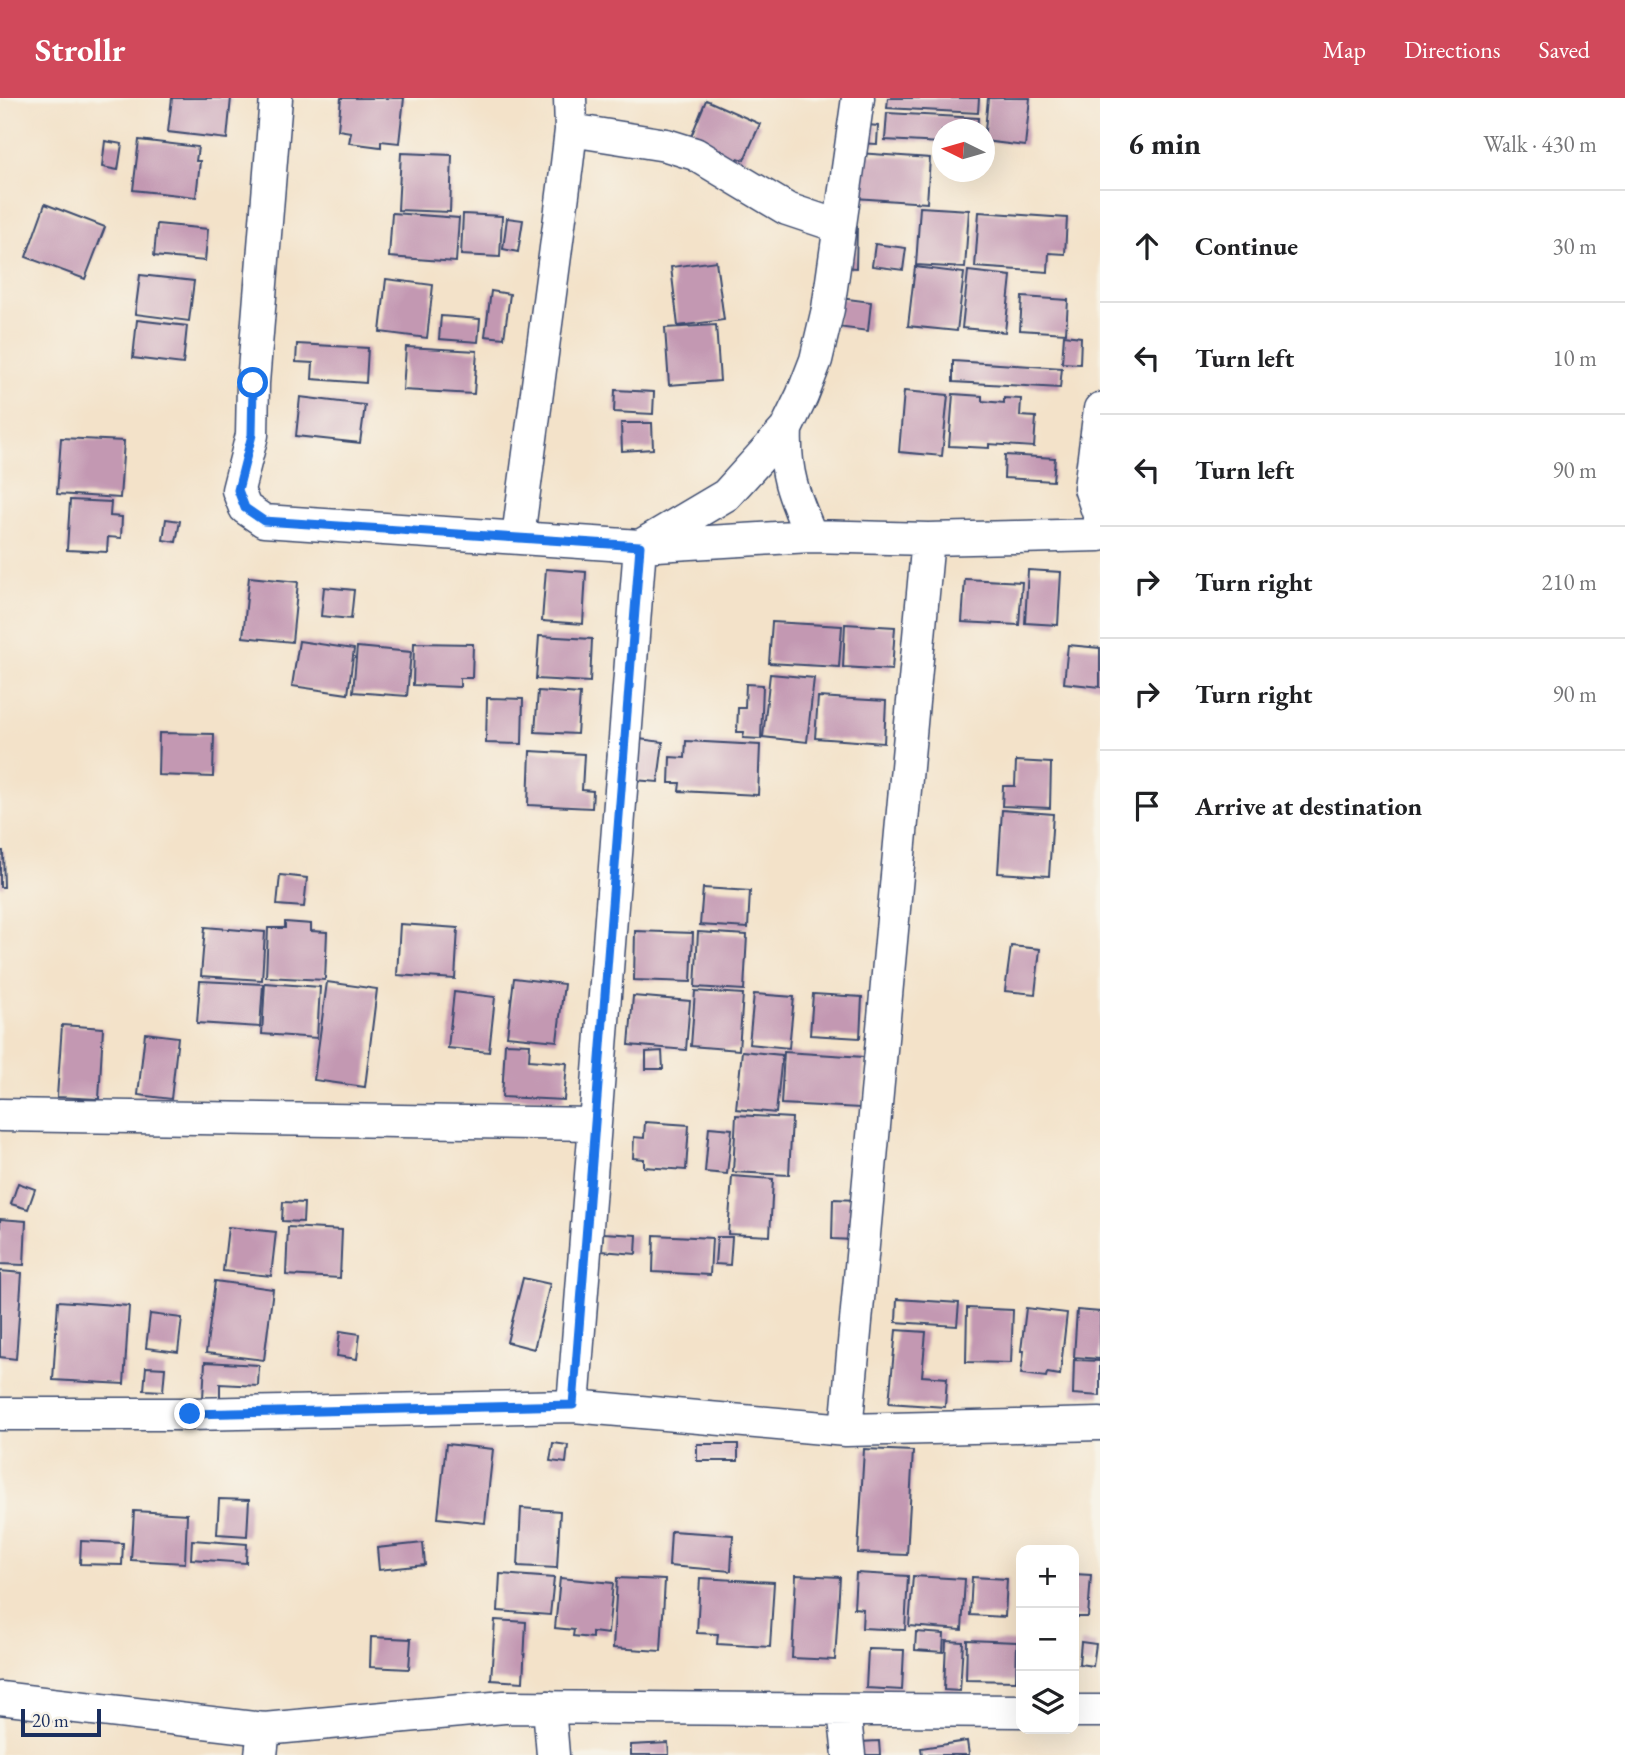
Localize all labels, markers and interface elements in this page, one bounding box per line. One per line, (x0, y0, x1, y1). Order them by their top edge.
text: Strollr (35, 28, 126, 71)
text: Map (1323, 34, 1366, 65)
text: Directions (1404, 34, 1501, 65)
text: Saved (1539, 34, 1590, 65)
north arrow (932, 119, 995, 182)
text: 6 min (1128, 124, 1201, 163)
text: Walk · 430 m (1483, 129, 1597, 159)
icon: ahead (1128, 227, 1166, 265)
text: Continue (1195, 229, 1298, 263)
text: 30 m (1552, 231, 1597, 261)
icon: left (1128, 339, 1166, 377)
text: Turn left (1195, 341, 1294, 375)
text: 10 m (1552, 343, 1597, 373)
route start (237, 367, 268, 398)
icon: left (1128, 451, 1166, 489)
text: Turn left (1195, 453, 1294, 487)
text: 90 m (1552, 455, 1597, 485)
icon: right (1128, 563, 1166, 601)
text: Turn right (1195, 565, 1313, 599)
text: 210 m (1541, 567, 1597, 597)
icon: right (1128, 675, 1166, 713)
text: Turn right (1195, 677, 1313, 711)
text: 90 m (1552, 679, 1597, 709)
icon: arrive (1128, 787, 1166, 825)
text: Arrive at destination (1195, 789, 1422, 823)
route end (174, 1398, 205, 1429)
map controls (1016, 1545, 1079, 1734)
button: + (1016, 1545, 1079, 1608)
button: − (1016, 1608, 1079, 1671)
button: layers (1016, 1671, 1079, 1734)
scale bar (21, 1706, 102, 1738)
text: 20 m (32, 1708, 69, 1733)

